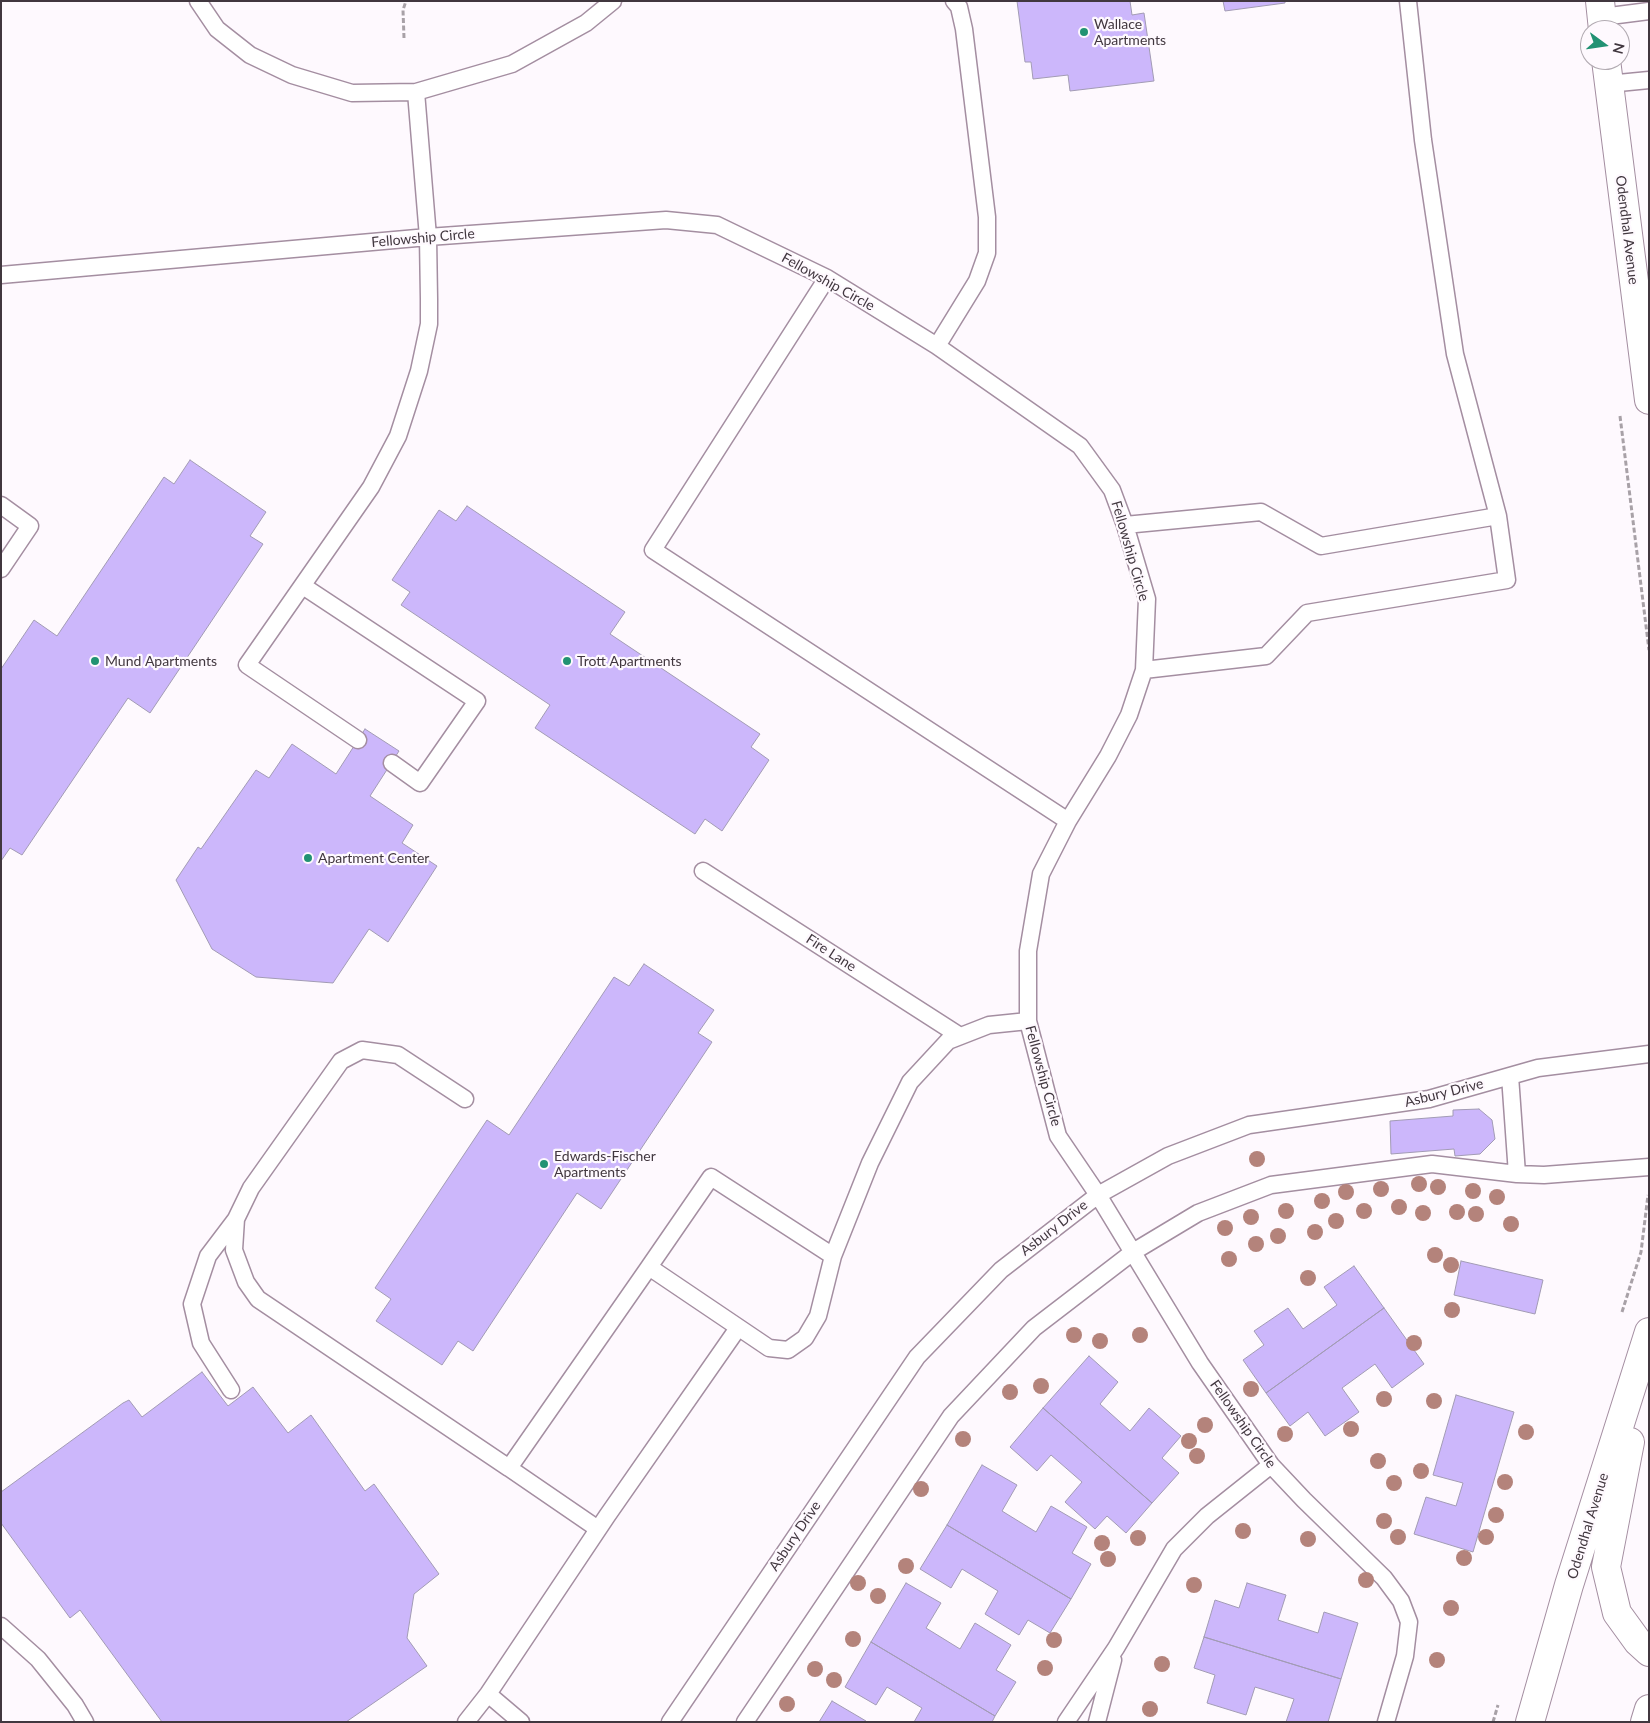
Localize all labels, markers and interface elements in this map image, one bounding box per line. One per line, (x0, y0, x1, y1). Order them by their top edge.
place label: Wallace Apartments (1094, 16, 1166, 48)
north arrow (1580, 20, 1630, 70)
marker: Wallace Apartments (1078, 26, 1090, 38)
text: N (1610, 41, 1629, 56)
street label: Odendhal Avenue (1612, 174, 1642, 286)
street label: Fellowship Circle (371, 225, 475, 251)
street label: Fellowship Circle (779, 250, 877, 314)
street label: Fellowship Circle (1108, 499, 1152, 603)
place label: Mund Apartments (105, 653, 217, 669)
place label: Trott Apartments (577, 653, 682, 669)
marker: Mund Apartments (89, 655, 101, 667)
marker: Trott Apartments (561, 655, 573, 667)
place label: Apartment Center (318, 850, 429, 866)
marker: Apartment Center (302, 852, 314, 864)
street label: Fire Lane (803, 931, 859, 975)
street label: Fellowship Circle (1021, 1024, 1065, 1128)
street label: Asbury Drive (1403, 1075, 1485, 1111)
place label: Edwards-Fischer Apartments (554, 1148, 656, 1180)
marker: Edwards-Fischer Apartments (538, 1158, 550, 1170)
street label: Asbury Drive (1017, 1197, 1091, 1259)
street label: Fellowship Circle (1206, 1377, 1280, 1471)
street label: Odendhal Avenue (1564, 1471, 1612, 1581)
street label: Asbury Drive (766, 1498, 824, 1574)

